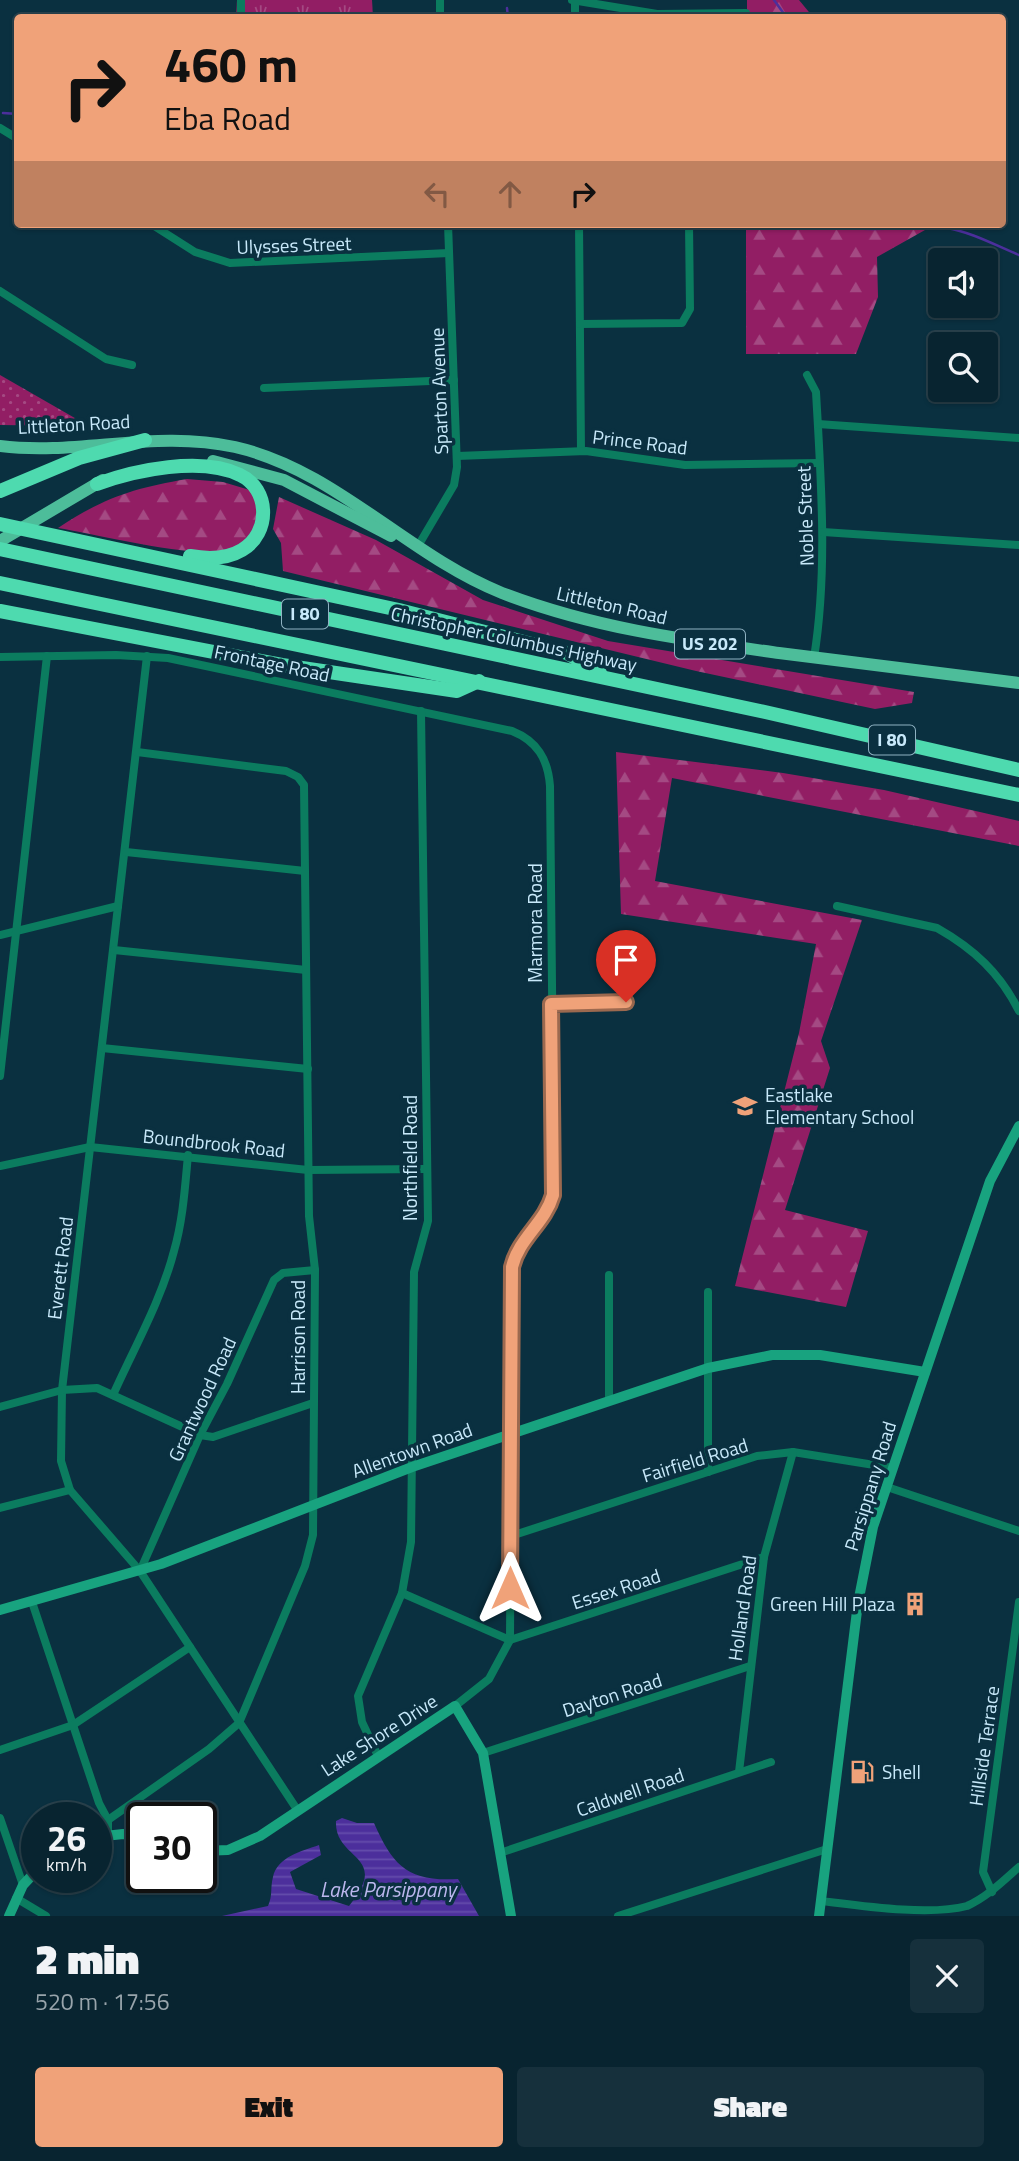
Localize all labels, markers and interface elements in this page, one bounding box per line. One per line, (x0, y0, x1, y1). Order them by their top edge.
text: 460 m (164, 26, 298, 101)
icon: right (49, 42, 140, 133)
text: Eba Road (164, 94, 291, 142)
icon: left (418, 175, 456, 213)
icon: ahead (491, 175, 529, 213)
icon: right (564, 175, 602, 213)
street label: Ulysses Street (236, 228, 352, 261)
map controls (928, 248, 998, 402)
button: sound (928, 248, 998, 318)
street label: Sparton Avenue (422, 327, 455, 455)
button: search (928, 332, 998, 402)
street label: Littleton Road (17, 406, 131, 441)
street label: Prince Road (591, 421, 689, 462)
street label: Noble Street (788, 465, 821, 566)
street label: Littleton Road (554, 578, 670, 631)
street label: Christopher Columbus Highway (388, 598, 640, 679)
road number: I 80 (282, 600, 328, 628)
road number: US 202 (675, 630, 745, 658)
street label: Frontage Road (212, 636, 332, 689)
road number: I 80 (869, 726, 915, 754)
street label: Marmora Road (520, 863, 549, 983)
pin (596, 930, 656, 1002)
icon: arrive (607, 941, 645, 979)
place label: Eastlake Elementary School (765, 1080, 914, 1131)
school or university icon: Eastlake Elementary School (731, 1092, 759, 1120)
street label: Northfield Road (395, 1095, 424, 1221)
street label: Boundbrook Road (141, 1121, 287, 1164)
street label: Everett Road (39, 1215, 80, 1321)
street label: Harrison Road (283, 1280, 312, 1394)
street label: Grantwood Road (160, 1332, 243, 1466)
street label: Allentown Road (347, 1414, 476, 1485)
street label: Parsippany Road (836, 1417, 903, 1554)
street label: Fairfield Road (638, 1430, 751, 1489)
position arrow (473, 1551, 547, 1625)
street label: Holland Road (720, 1553, 763, 1663)
street label: Essex Road (568, 1561, 664, 1616)
place label: Green Hill Plaza (770, 1589, 895, 1618)
building icon: Green Hill Plaza (901, 1590, 929, 1618)
street label: Dayton Road (558, 1665, 665, 1724)
street label: Hillside Terrace (961, 1684, 1006, 1808)
street label: Lake Shore Drive (315, 1686, 443, 1783)
place label: Shell (882, 1757, 921, 1786)
fuel station icon: Shell (848, 1758, 876, 1786)
street label: Caldwell Road (572, 1760, 688, 1824)
speed limit sign: 30 (126, 1802, 217, 1893)
text: 26 (47, 1811, 86, 1865)
text: km/h (46, 1851, 87, 1878)
water label: Lake Parsippany (320, 1873, 458, 1905)
text: 2 min (35, 1926, 139, 1990)
button: close (910, 1939, 984, 2013)
text: 520 m · 17:56 (35, 1984, 170, 2019)
button: Exit (35, 2067, 503, 2147)
button: Share (517, 2067, 984, 2147)

